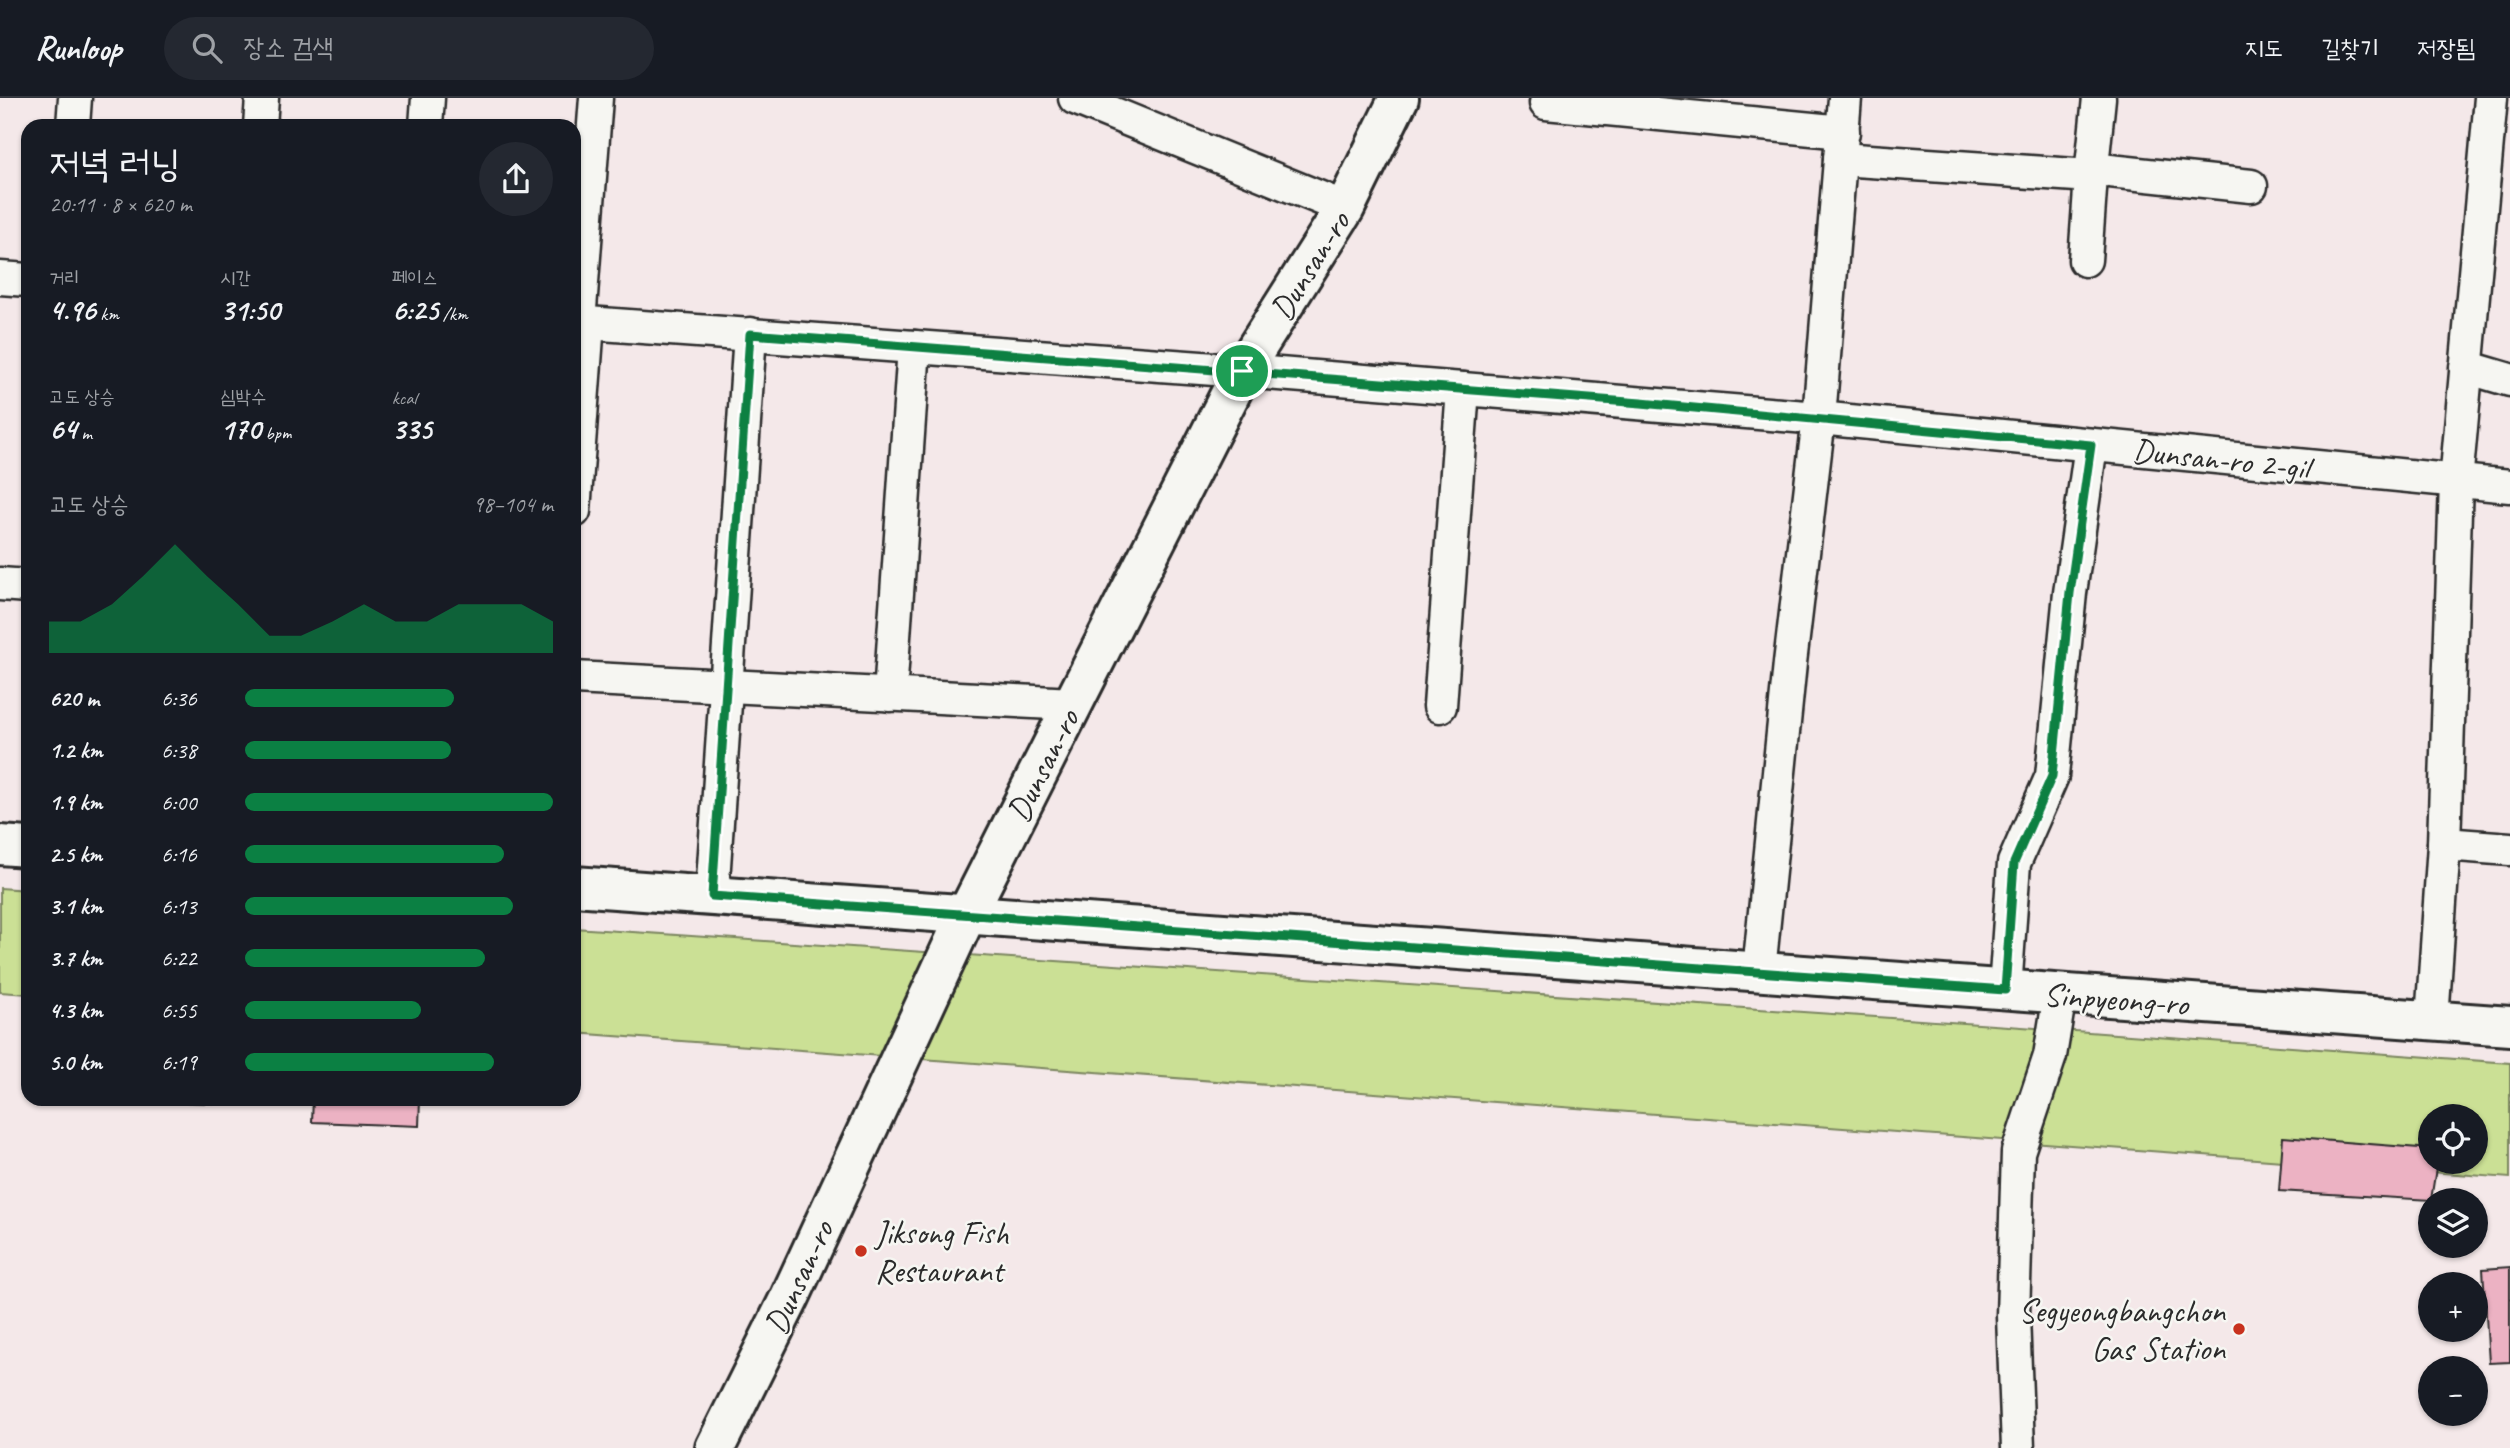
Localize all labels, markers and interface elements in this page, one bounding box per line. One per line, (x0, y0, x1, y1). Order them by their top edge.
search box (164, 17, 654, 80)
text: Runloop (35, 27, 122, 69)
icon: search (188, 29, 226, 67)
text: 장소 검색 (244, 31, 334, 64)
text: 지도 (2245, 33, 2283, 63)
text: 길찾기 (2321, 33, 2379, 63)
text: 저장됨 (2417, 33, 2475, 63)
text: 저녁 러닝 (49, 140, 181, 187)
button: share (479, 142, 553, 216)
text: 20:11 · 8 × 620 m (49, 190, 192, 219)
street label: Dunsan-ro (1260, 202, 1361, 327)
text: 거리 (49, 266, 80, 290)
text: 시간 (220, 266, 251, 290)
text: 페이스 (392, 266, 438, 290)
text: 4.96 (49, 291, 96, 329)
text: 31:50 (220, 291, 280, 329)
text: 6:25 (392, 291, 438, 329)
text: km (96, 302, 119, 326)
text: /km (438, 302, 468, 326)
pin (1212, 341, 1272, 401)
icon: arrive (1223, 352, 1261, 390)
text: 고도 상승 (49, 385, 115, 409)
text: 심박수 (220, 385, 266, 409)
text: kcal (392, 386, 417, 410)
text: 64 (49, 410, 77, 448)
text: 170 (220, 410, 261, 448)
text: 335 (392, 410, 432, 448)
text: m (77, 421, 92, 445)
text: bpm (261, 421, 291, 445)
street label: Dunsan-ro 2-gil (2131, 429, 2317, 490)
text: 고도 상승 (49, 490, 129, 519)
text: 98–104 m (473, 490, 553, 519)
text: 620 m (49, 684, 99, 713)
text: 6:36 (161, 684, 197, 713)
street label: Dunsan-ro (997, 700, 1090, 828)
text: 1.2 km (49, 736, 103, 765)
text: 6:38 (161, 736, 197, 765)
text: 1.9 km (49, 788, 102, 817)
text: 6:00 (161, 788, 197, 817)
text: 2.5 km (49, 840, 102, 869)
text: 6:16 (161, 840, 197, 869)
text: 3.1 km (49, 892, 103, 921)
text: 6:13 (161, 892, 197, 921)
text: 3.7 km (49, 944, 102, 973)
text: 6:22 (161, 944, 197, 973)
street label: Sinpyeong-ro (2042, 973, 2192, 1025)
text: 4.3 km (49, 996, 103, 1025)
text: 6:55 (161, 996, 197, 1025)
text: 5.0 km (49, 1048, 102, 1077)
text: 6:19 (161, 1048, 197, 1077)
map controls (2418, 1104, 2488, 1426)
button: locate (2418, 1104, 2488, 1174)
button: layers (2418, 1188, 2488, 1258)
street label: Dunsan-ro (755, 1212, 844, 1341)
place label: Jiksong Fish Restaurant (873, 1212, 1010, 1292)
marker: Jiksong Fish Restaurant (853, 1243, 869, 1259)
button: + (2418, 1272, 2488, 1342)
place label: Segyeongbangchon Gas Station (2019, 1290, 2226, 1370)
marker: Segyeongbangchon Gas Station (2231, 1321, 2247, 1337)
button: − (2418, 1356, 2488, 1426)

